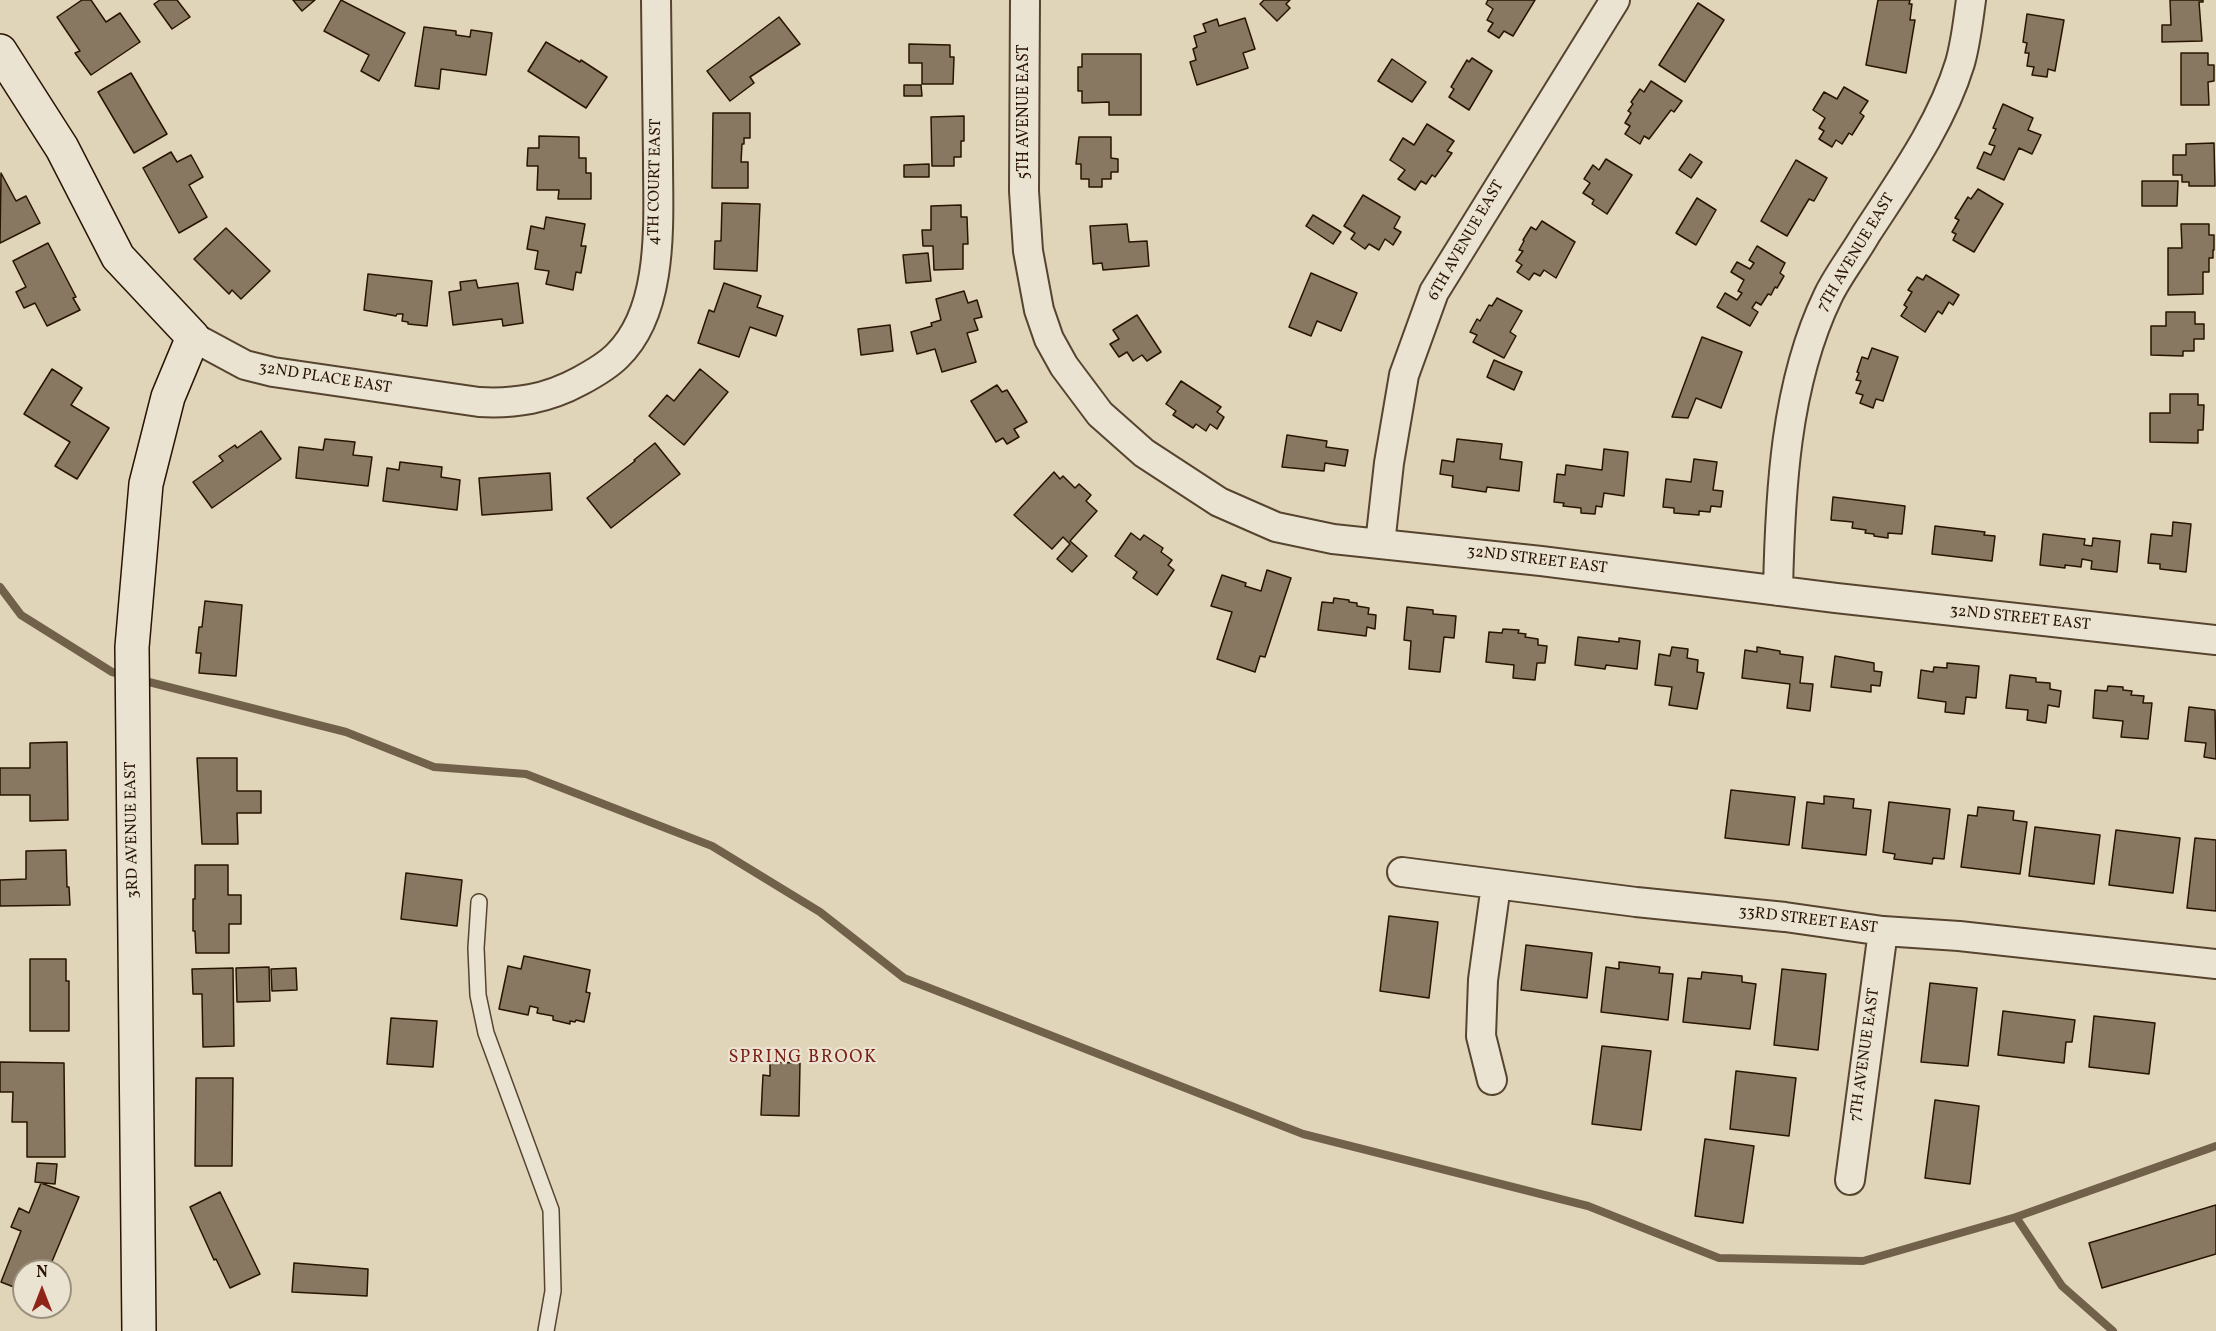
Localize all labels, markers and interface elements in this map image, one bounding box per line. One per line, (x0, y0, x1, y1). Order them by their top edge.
street label: 5TH AVENUE EAST (1015, 44, 1035, 180)
street label: 4TH COURT EAST (645, 118, 667, 246)
street label: 6TH AVENUE EAST (1425, 178, 1509, 304)
street label: 7TH AVENUE EAST (1814, 190, 1900, 316)
street label: 32ND PLACE EAST (257, 359, 393, 399)
street label: 32ND STREET EAST (1466, 543, 1608, 579)
street label: 32ND STREET EAST (1949, 602, 2091, 636)
street label: 3RD AVENUE EAST (122, 761, 144, 899)
street label: 33RD STREET EAST (1737, 903, 1879, 939)
street label: 7TH AVENUE EAST (1847, 987, 1885, 1123)
district label: SPRING BROOK (728, 1048, 878, 1070)
north arrow (12, 1259, 72, 1319)
text: N (36, 1262, 48, 1284)

